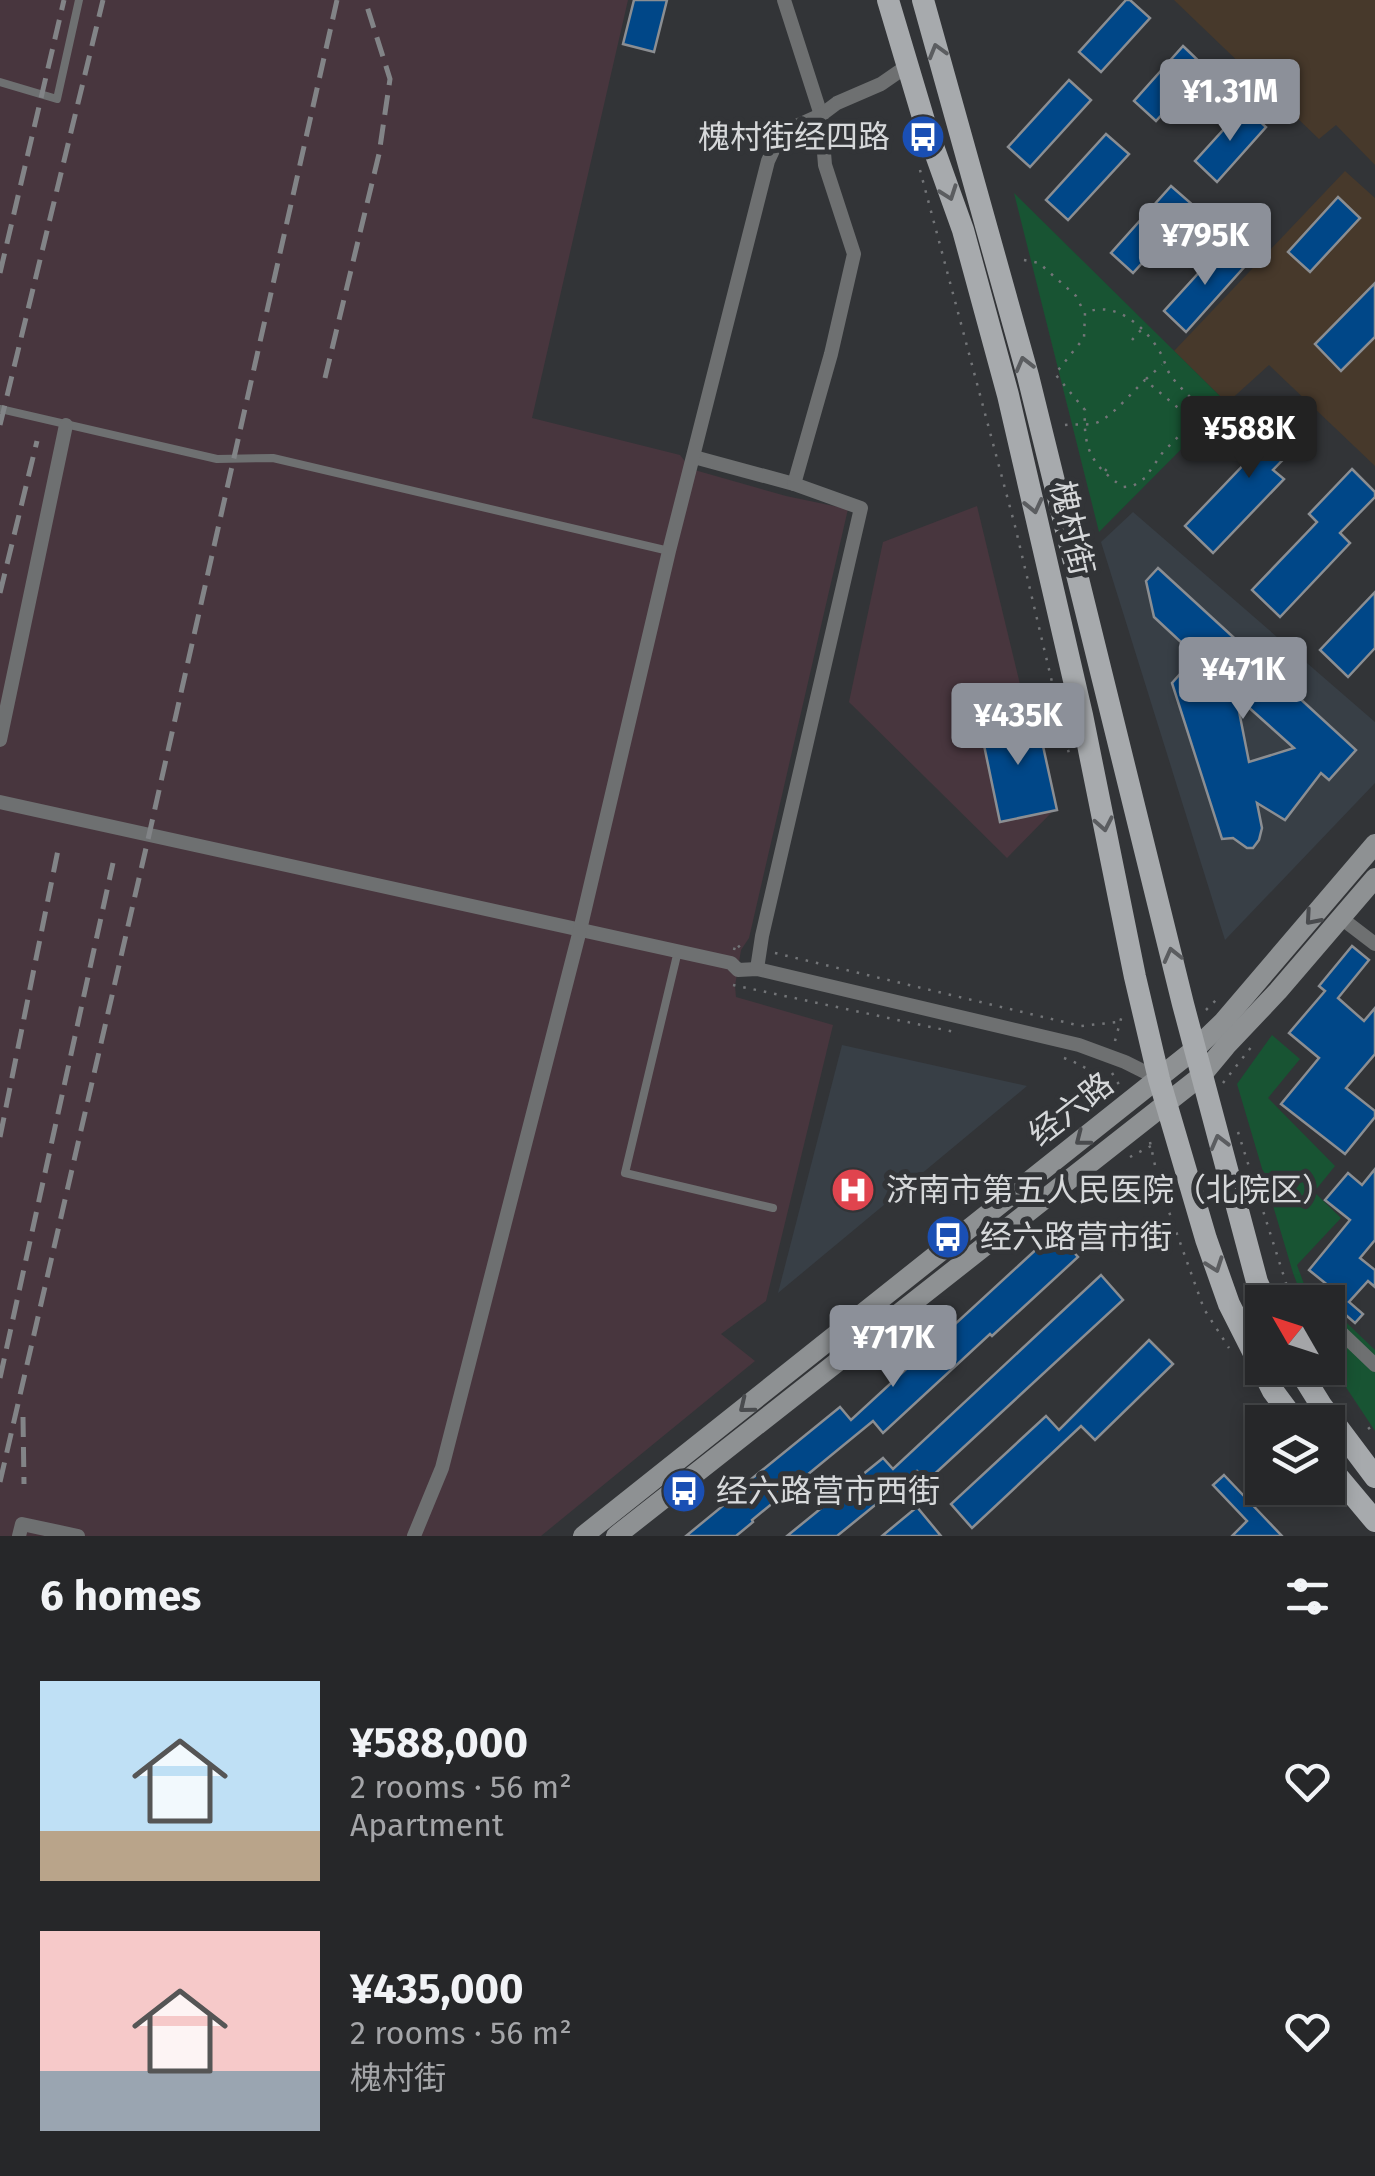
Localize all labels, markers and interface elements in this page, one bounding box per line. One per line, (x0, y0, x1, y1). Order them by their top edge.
one-way arrow (928, 43, 949, 60)
pin: ¥1.31M (1149, 59, 1311, 144)
text: ¥1.31M (1182, 72, 1278, 110)
bus stop icon: 槐村街经四路 (900, 114, 946, 160)
place label: 槐村街经四路 (698, 118, 890, 156)
one-way arrow (938, 183, 958, 200)
pin: ¥795K (1135, 203, 1275, 288)
text: ¥795K (1161, 216, 1249, 254)
one-way arrow (1015, 356, 1036, 373)
pin: ¥588K (1179, 396, 1319, 481)
text: ¥588K (1203, 409, 1295, 447)
street label: 槐村街 (1043, 477, 1101, 579)
one-way arrow (1022, 498, 1043, 515)
pin: ¥471K (1173, 637, 1313, 722)
text: ¥471K (1201, 650, 1285, 688)
pin: ¥435K (948, 683, 1088, 768)
text: ¥435K (973, 696, 1063, 734)
one-way arrow (1093, 816, 1114, 832)
one-way arrow (1305, 906, 1323, 925)
one-way arrow (1162, 947, 1183, 964)
street label: 经六路 (1021, 1064, 1121, 1154)
one-way arrow (1075, 1127, 1093, 1145)
one-way arrow (1210, 1134, 1231, 1151)
hospital icon: 济南市第五人民医院（北院区） (830, 1167, 876, 1213)
place label: 济南市第五人民医院（北院区） (886, 1171, 1334, 1209)
bus stop icon: 经六路营市街 (925, 1214, 971, 1260)
place label: 经六路营市街 (980, 1218, 1172, 1256)
one-way arrow (1203, 1255, 1223, 1273)
north arrow (1245, 1285, 1345, 1385)
map controls (1245, 1285, 1345, 1505)
pin: ¥717K (823, 1305, 963, 1390)
text: ¥717K (852, 1318, 934, 1356)
one-way arrow (739, 1394, 757, 1412)
button: layers (1245, 1405, 1345, 1505)
bus stop icon: 经六路营市西街 (661, 1468, 707, 1514)
place label: 经六路营市西街 (716, 1472, 940, 1510)
icon: filters (1280, 1569, 1335, 1624)
text: 6 homes (40, 1571, 201, 1621)
text: ¥588,000 (350, 1718, 528, 1768)
icon: home (120, 1721, 240, 1841)
icon: heart (1280, 1754, 1335, 1809)
text: 2 rooms · 56 m² (350, 1768, 572, 1806)
text: Apartment (350, 1806, 504, 1844)
text: ¥435,000 (350, 1964, 524, 2014)
icon: home (120, 1971, 240, 2091)
icon: heart (1280, 2004, 1335, 2059)
text: 2 rooms · 56 m² (350, 2014, 572, 2052)
text: 槐村街 (350, 2059, 446, 2097)

